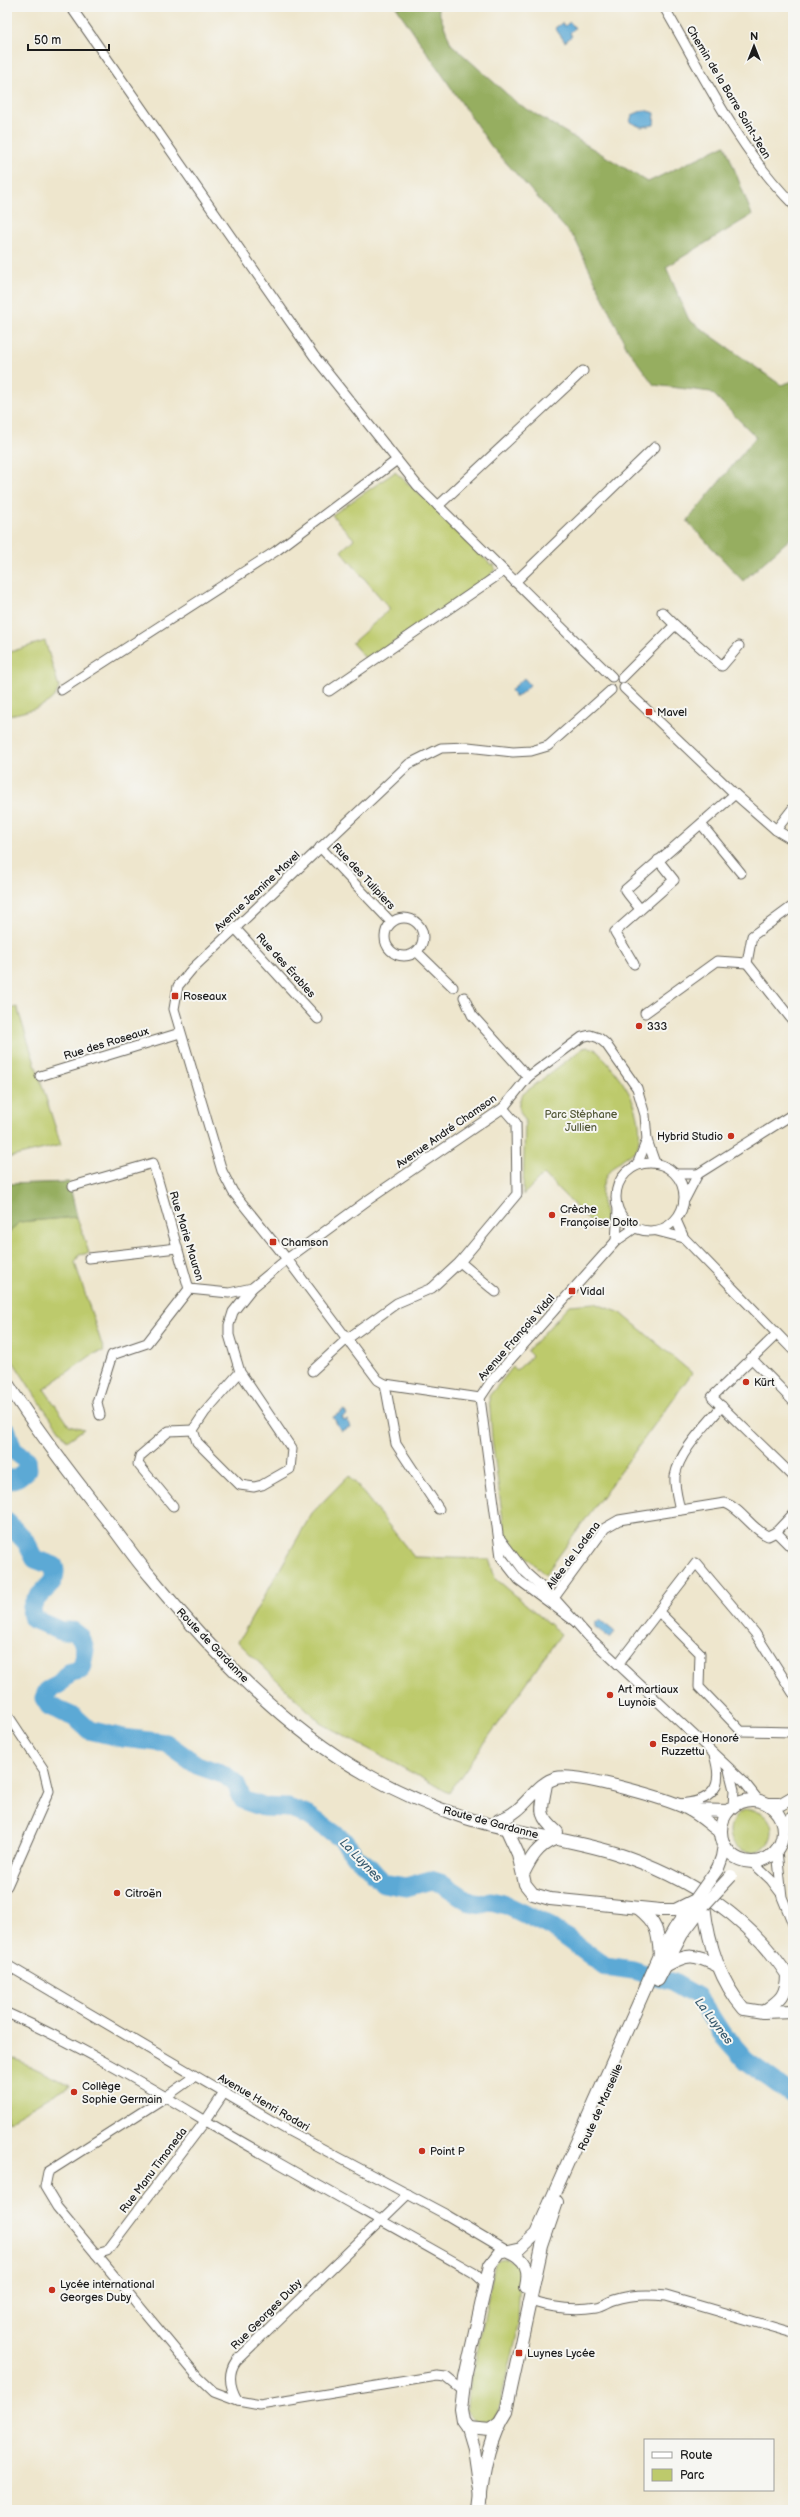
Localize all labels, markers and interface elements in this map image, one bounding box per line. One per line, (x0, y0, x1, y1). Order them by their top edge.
street label: Chemin de la Barre Saint-Jean (684, 23, 774, 161)
scale bar (28, 26, 109, 52)
north arrow (734, 26, 774, 66)
text: N (750, 30, 758, 43)
text: 50 m (34, 33, 61, 48)
place label: Mavel (657, 706, 687, 719)
marker: Mavel (644, 707, 654, 717)
street label: Rue des Tulipiers (329, 840, 398, 913)
street label: Avenue Jeanine Mavel (212, 848, 303, 934)
street label: Rue des Érables (253, 930, 319, 1001)
place label: Roseaux (183, 990, 227, 1003)
marker: Roseaux (170, 991, 180, 1001)
place label: 333 (647, 1020, 668, 1033)
marker: 333 (634, 1021, 644, 1031)
street label: Rue des Roseaux (62, 1024, 150, 1063)
street label: Avenue André Chamson (394, 1092, 499, 1171)
park label: Parc Stéphane Jullien (545, 1108, 618, 1134)
place label: Hybrid Studio (657, 1130, 723, 1143)
marker: Hybrid Studio (726, 1131, 736, 1141)
street label: Rue Marie Mauron (167, 1190, 206, 1283)
place label: Crèche Françoise Dolto (560, 1203, 638, 1229)
marker: Crèche Françoise Dolto (547, 1210, 557, 1220)
place label: Chamson (281, 1236, 328, 1249)
marker: Chamson (268, 1237, 278, 1247)
place label: Vidal (580, 1285, 604, 1298)
marker: Vidal (567, 1286, 577, 1296)
street label: Avenue François Vidal (475, 1292, 557, 1383)
place label: Kürt (754, 1376, 775, 1389)
marker: Kürt (741, 1377, 751, 1387)
street label: Allée de Lodena (544, 1519, 603, 1592)
street label: Route de Gardanne (174, 1606, 252, 1685)
place label: Art martiaux Luynois (618, 1683, 678, 1709)
marker: Art martiaux Luynois (605, 1690, 615, 1700)
place label: Espace Honoré Ruzzettu (661, 1732, 739, 1758)
marker: Espace Honoré Ruzzettu (648, 1739, 658, 1749)
street label: Route de Gardanne (442, 1804, 540, 1842)
water label: La Luynes (336, 1836, 385, 1885)
place label: Citroën (125, 1887, 162, 1900)
marker: Citroën (112, 1888, 122, 1898)
water label: La Luynes (691, 1995, 736, 2048)
street label: Route de Marseille (575, 2061, 626, 2153)
street label: Avenue Henri Rodari (216, 2071, 312, 2134)
place label: Collège Sophie Germain (82, 2080, 162, 2106)
marker: Collège Sophie Germain (69, 2087, 79, 2097)
street label: Rue Manu Timoneda (117, 2125, 190, 2216)
place label: Point P (430, 2145, 465, 2158)
marker: Point P (417, 2146, 427, 2156)
street label: Rue Georges Duby (228, 2276, 304, 2352)
place label: Lycée international Georges Duby (60, 2278, 154, 2304)
marker: Lycée international Georges Duby (47, 2285, 57, 2295)
place label: Luynes Lycée (527, 2347, 596, 2360)
marker: Luynes Lycée (514, 2348, 524, 2358)
legend (644, 2439, 774, 2491)
text: Route (680, 2448, 712, 2463)
text: Parc (680, 2468, 704, 2483)

